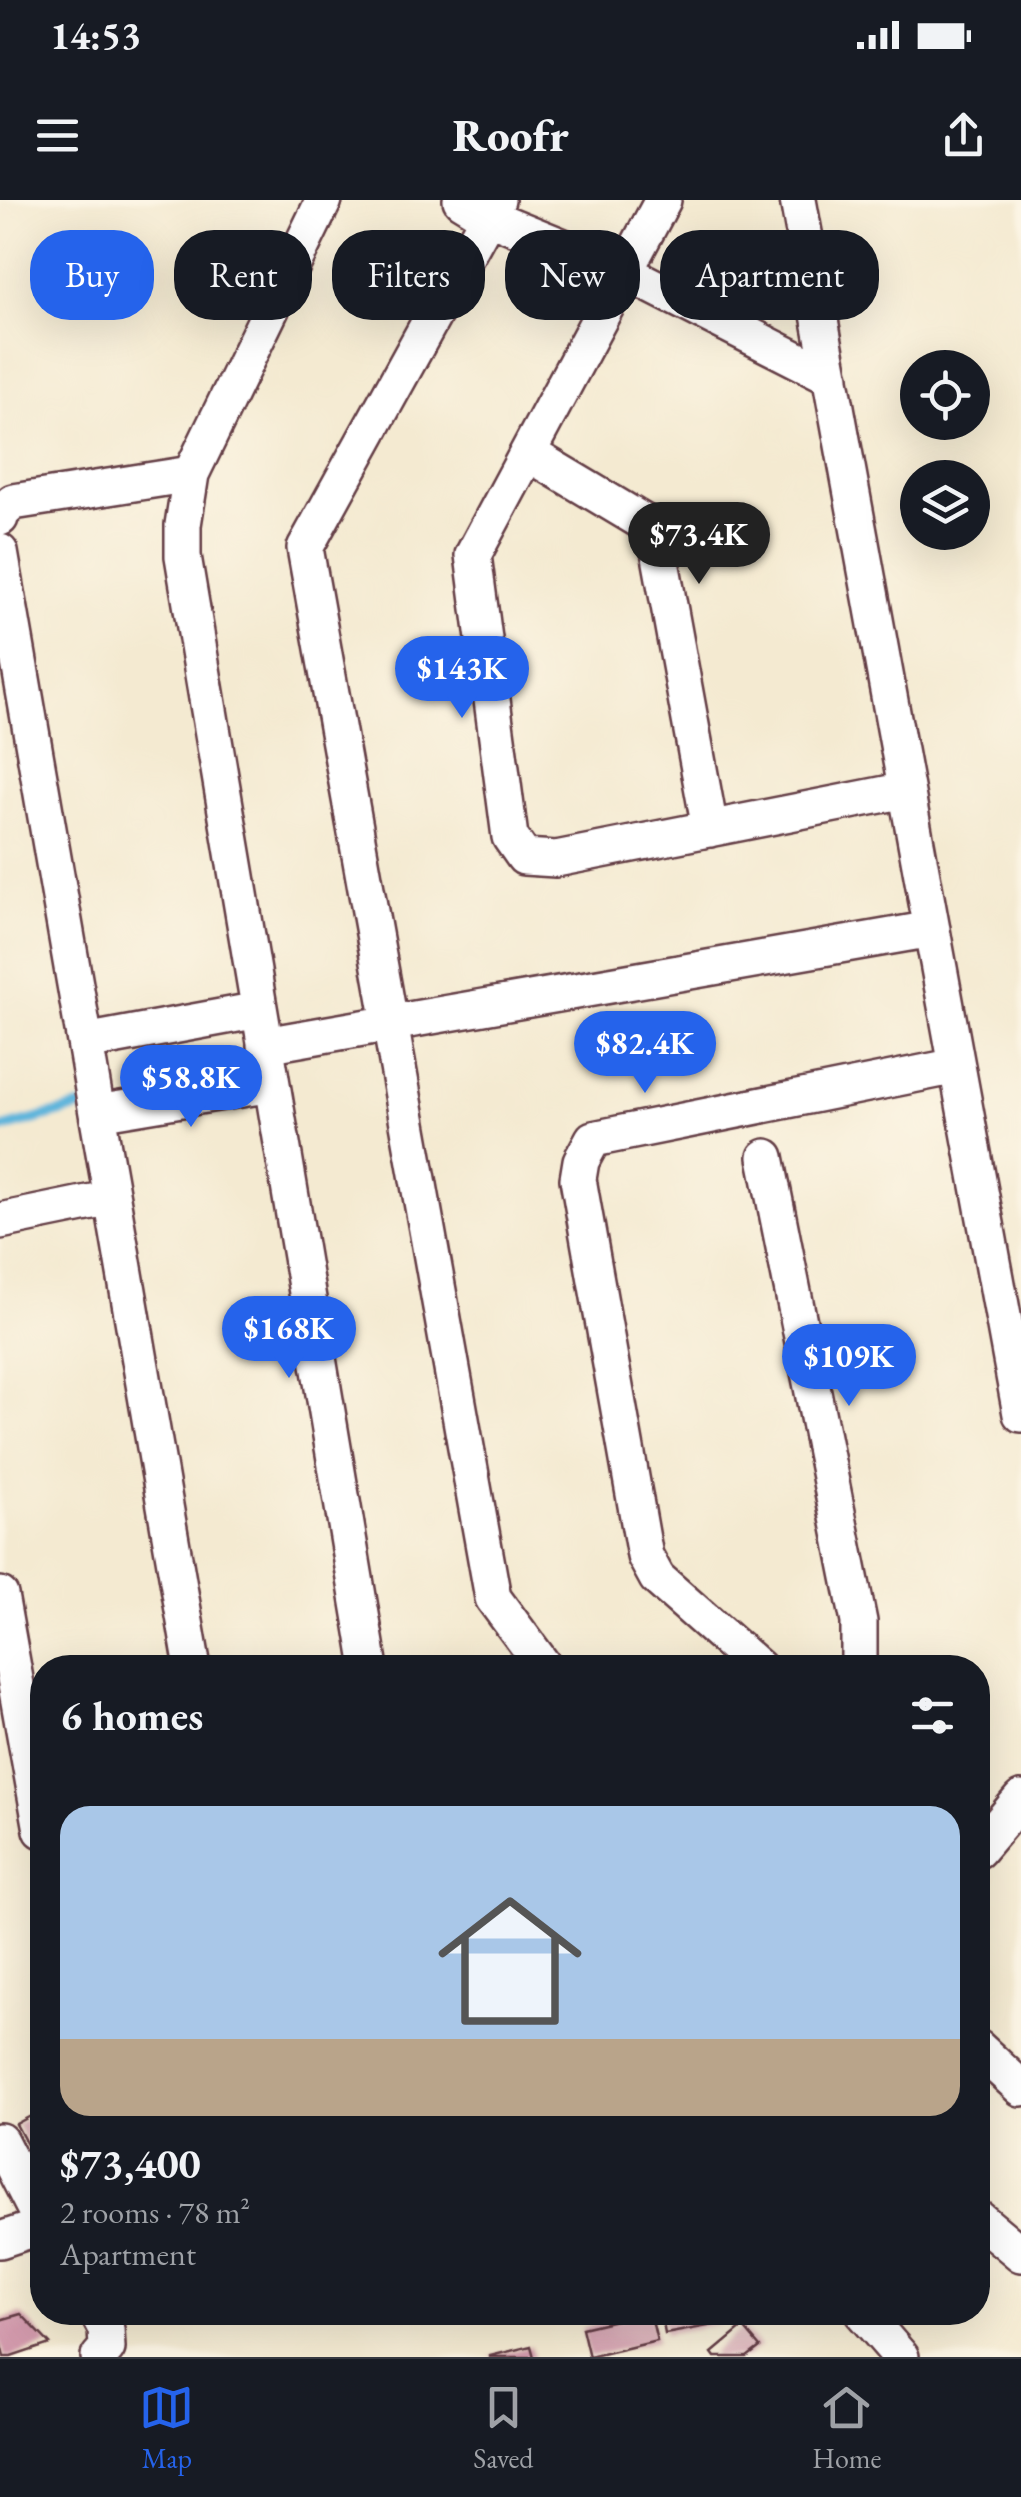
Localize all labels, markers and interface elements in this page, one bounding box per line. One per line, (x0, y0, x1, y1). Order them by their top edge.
text: 14:53 (50, 11, 141, 60)
text: Roofr (452, 106, 569, 164)
icon: menu (30, 108, 85, 163)
icon: share (936, 108, 991, 163)
chip: Buy (30, 230, 154, 320)
chip: Rent (174, 230, 312, 320)
chip: Filters (332, 230, 485, 320)
chip: New (505, 230, 640, 320)
chip: Apartment (660, 230, 879, 320)
map controls (900, 350, 990, 550)
button: locate (900, 350, 990, 440)
button: layers (900, 460, 990, 550)
pin: $73.4K (618, 502, 780, 587)
text: $73.4K (650, 513, 748, 555)
pin: $143K (392, 636, 532, 721)
text: $143K (417, 647, 507, 689)
pin: $82.4K (564, 1011, 726, 1096)
text: $82.4K (596, 1022, 694, 1064)
pin: $58.8K (110, 1045, 272, 1130)
text: $58.8K (142, 1056, 240, 1098)
pin: $168K (219, 1296, 359, 1381)
text: $168K (244, 1307, 334, 1349)
pin: $109K (779, 1324, 919, 1409)
text: $109K (804, 1335, 894, 1377)
text: 6 homes (60, 1688, 203, 1743)
icon: filters (905, 1688, 960, 1743)
icon: home (420, 1871, 600, 2051)
text: $73,400 (60, 2136, 201, 2191)
text: 2 rooms · 78 m² (60, 2191, 250, 2233)
text: Apartment (60, 2233, 196, 2275)
tab: Map (139, 2380, 194, 2476)
tab: Saved (473, 2380, 533, 2476)
tab: Home (812, 2380, 882, 2476)

